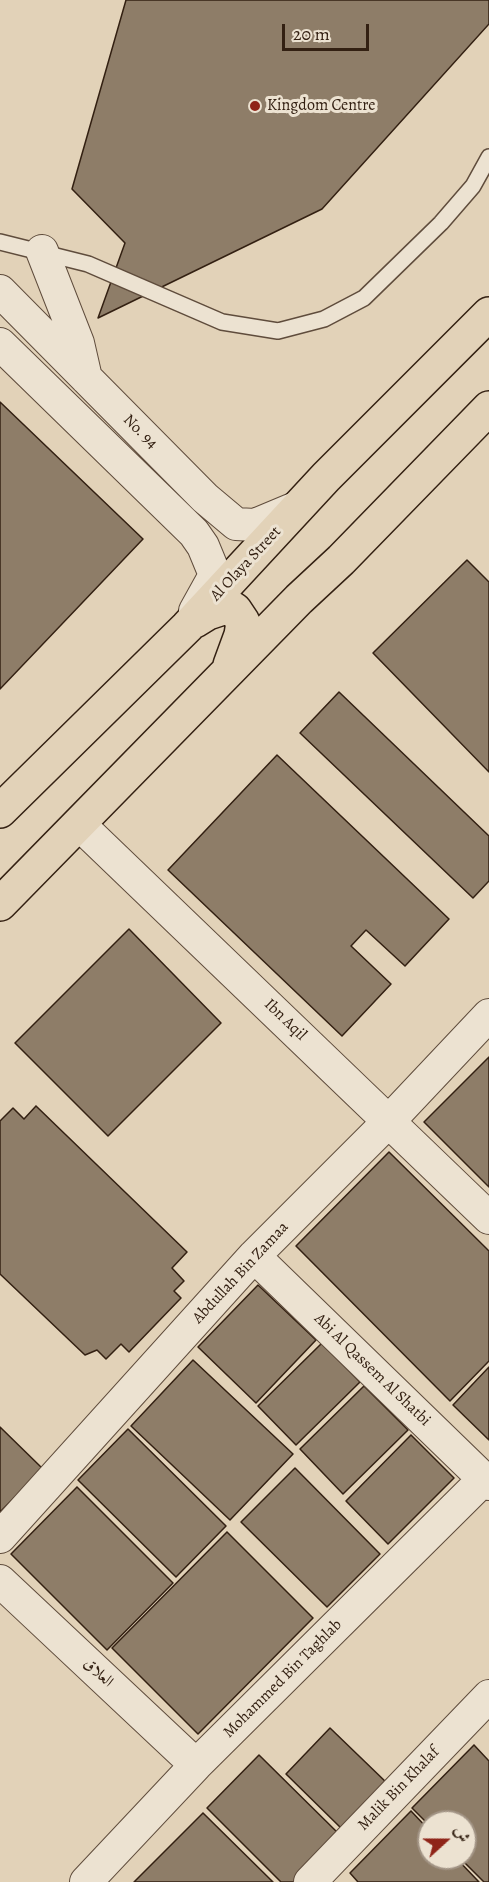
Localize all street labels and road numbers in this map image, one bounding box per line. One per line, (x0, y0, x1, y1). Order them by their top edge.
street label: No. 94 (119, 411, 161, 453)
street label: Al Olaya Street (207, 523, 285, 605)
street label: Ibn Aqil (260, 995, 310, 1045)
street label: Abdullah Bin Zamaa (189, 1218, 293, 1328)
street label: Abi Al Qassem Al Shatbi (310, 1309, 434, 1431)
street label: Mohammed Bin Taghlab (220, 1616, 346, 1742)
street label: العلاق (79, 1654, 117, 1692)
street label: Malik Bin Khalaf (354, 1743, 444, 1835)

